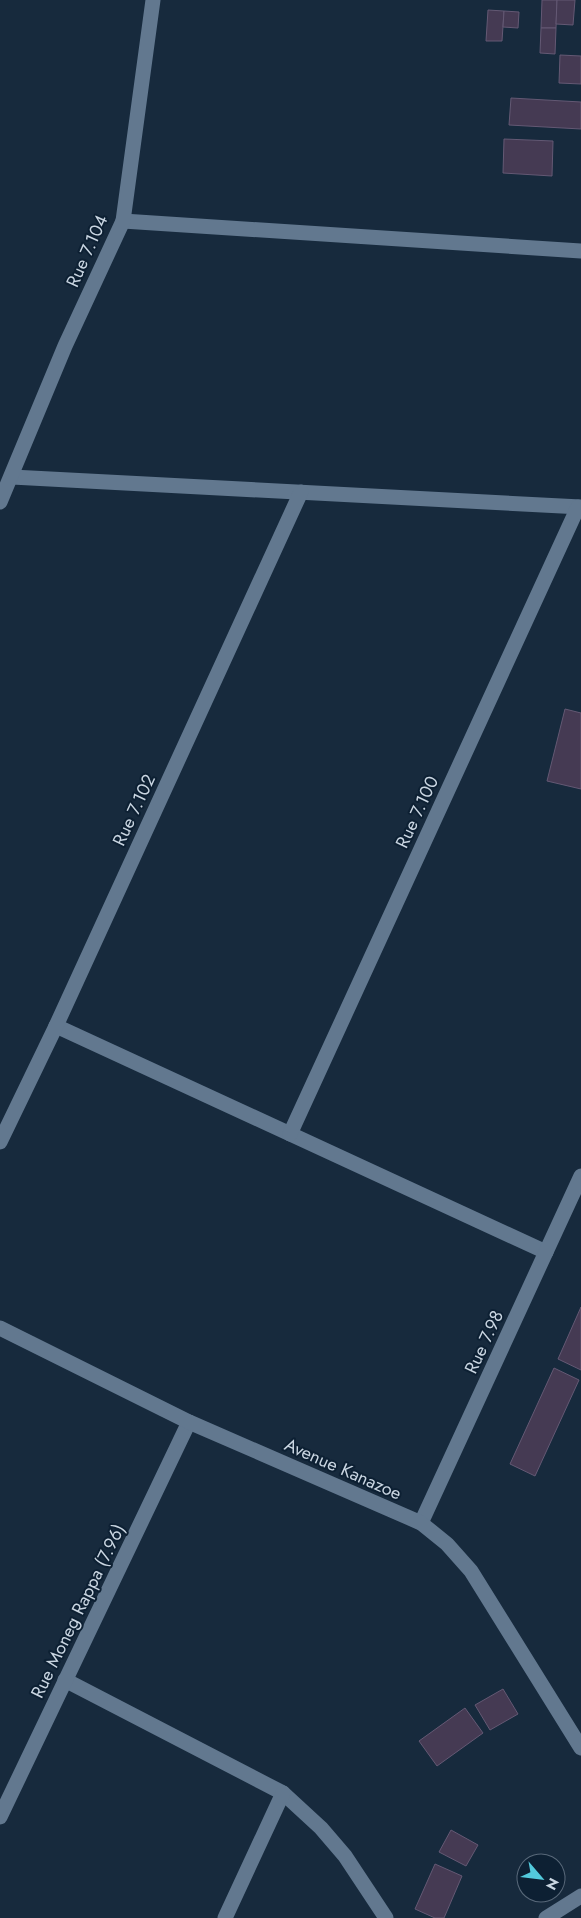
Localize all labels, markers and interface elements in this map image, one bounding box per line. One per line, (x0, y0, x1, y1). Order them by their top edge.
street label: Rue 7.104 (60, 211, 114, 291)
street label: Rue 7.102 (106, 770, 162, 850)
street label: Rue 7.100 (389, 771, 445, 852)
street label: Rue 7.98 (458, 1306, 510, 1378)
street label: Avenue Kanazoe (280, 1432, 406, 1506)
street label: Rue Moneg Rappa (7.96) (24, 1519, 132, 1703)
north arrow (516, 1853, 566, 1903)
text: N (541, 1874, 564, 1894)

